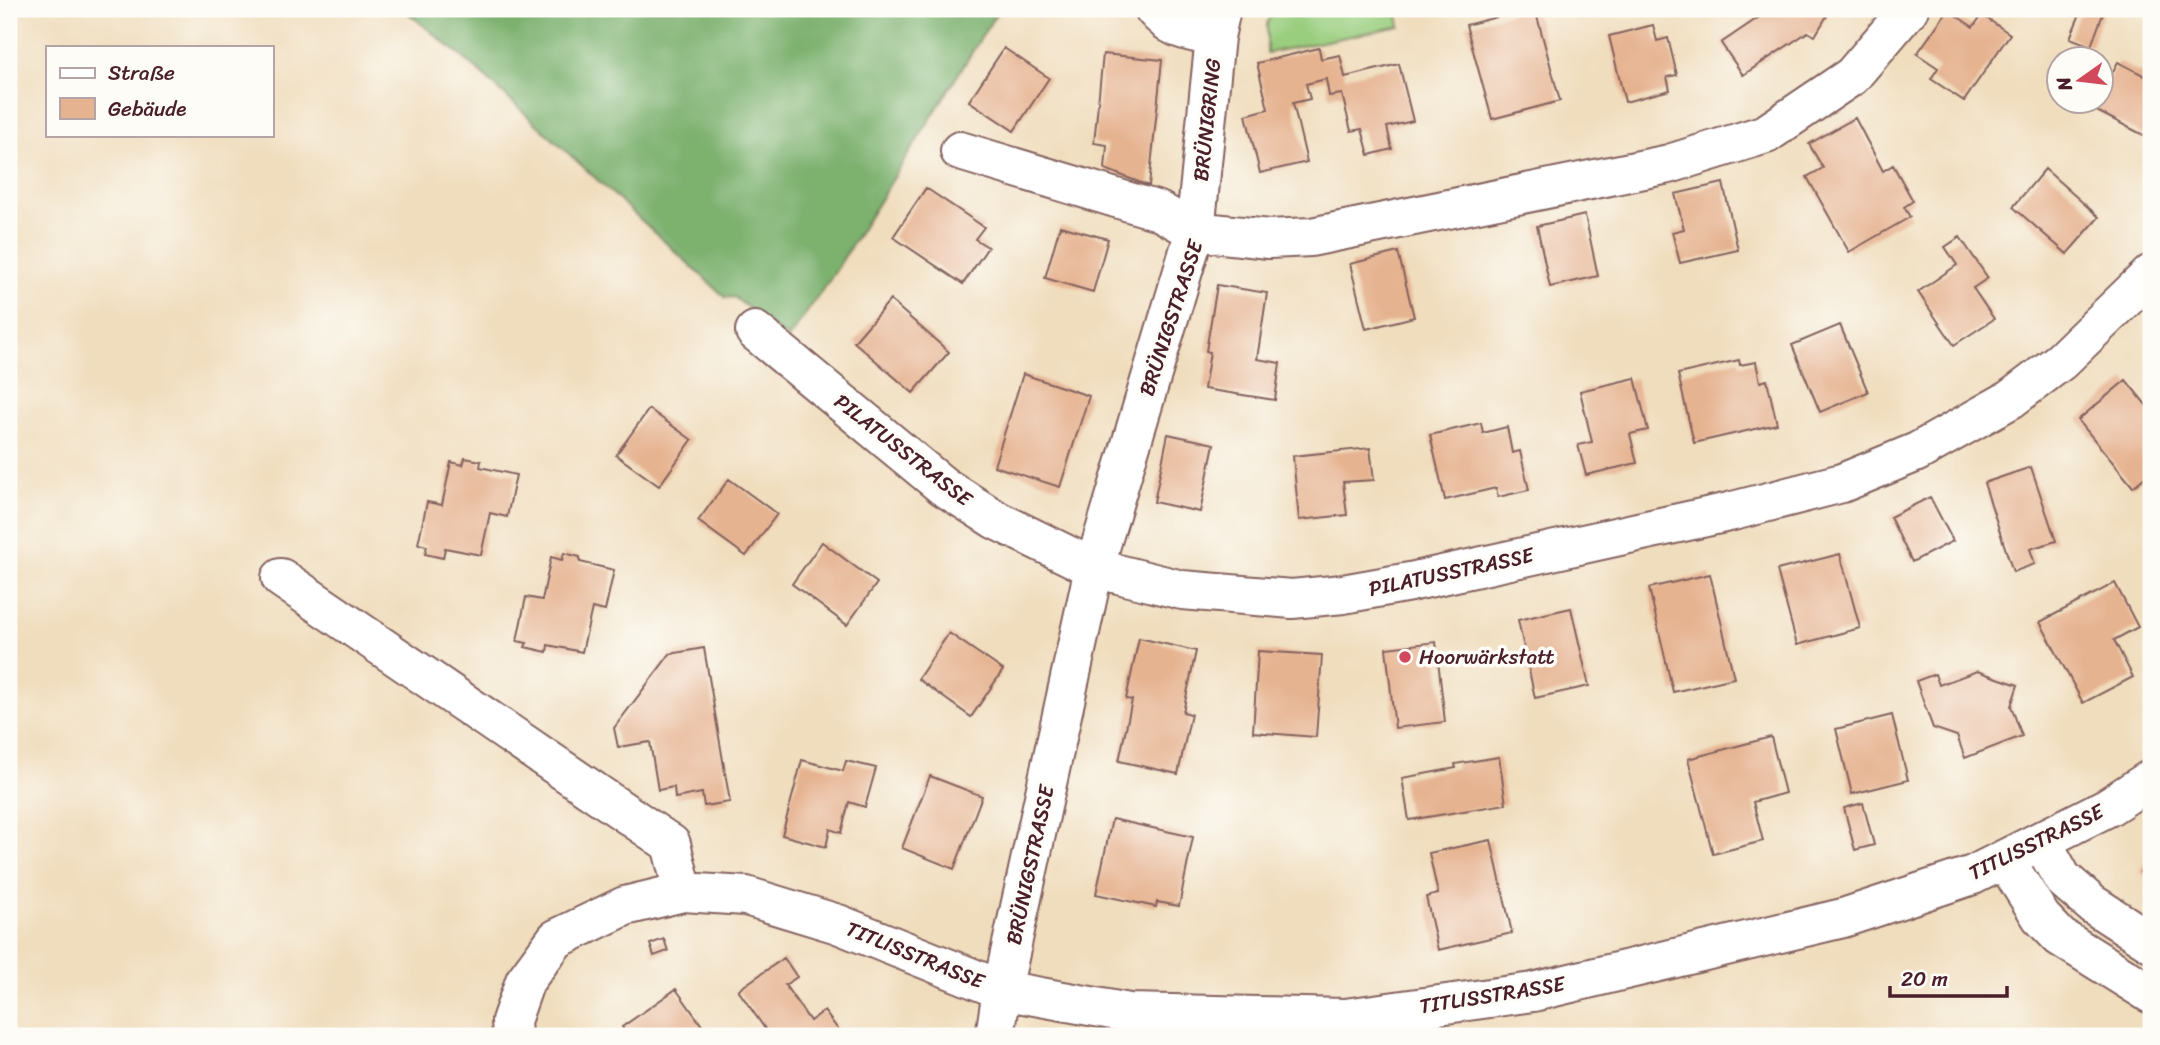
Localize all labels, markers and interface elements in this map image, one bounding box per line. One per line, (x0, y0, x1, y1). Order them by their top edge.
legend (46, 46, 273, 136)
north arrow (2044, 46, 2114, 116)
text: Straße (108, 54, 175, 92)
street label: BRÜNIGRING (1182, 57, 1232, 183)
text: N (2046, 73, 2082, 95)
text: Gebäude (108, 90, 186, 128)
street label: BRÜNIGSTRASSE (1128, 234, 1215, 401)
street label: PILATUSSTRASSE (825, 383, 982, 517)
street label: PILATUSSTRASSE (1365, 536, 1538, 608)
place label: Hoorwärkstatt (1419, 638, 1555, 676)
marker: Hoorwärkstatt (1397, 649, 1413, 665)
street label: BRÜNIGSTRASSE (995, 780, 1066, 948)
street label: TITLISSTRASSE (1962, 792, 2111, 891)
street label: TITLISSTRASSE (840, 910, 991, 1001)
scale bar (1890, 954, 2008, 998)
text: 20 m (1901, 960, 1948, 998)
street label: TITLISSTRASSE (1417, 965, 1569, 1025)

